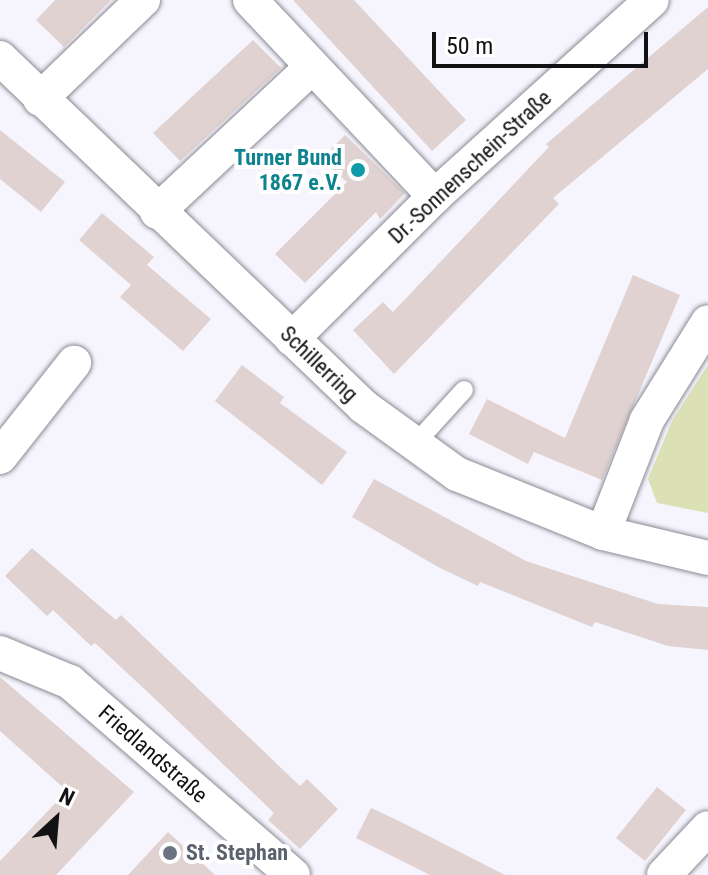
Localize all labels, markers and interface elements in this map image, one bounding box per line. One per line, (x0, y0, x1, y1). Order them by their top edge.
scale bar (436, 16, 652, 66)
text: 50 m (446, 32, 493, 60)
street label: Dr.-Sonnenschein-Straße (383, 85, 557, 249)
place label: Turner Bund 1867 e.V. (234, 144, 342, 196)
marker: Turner Bund 1867 e.V. (349, 161, 367, 179)
street label: Schillerring (275, 321, 363, 407)
street label: Friedlandstraße (93, 700, 213, 808)
north arrow (16, 779, 96, 859)
text: N (55, 783, 78, 811)
place label: St. Stephan (186, 840, 288, 866)
marker: St. Stephan (161, 844, 179, 862)

